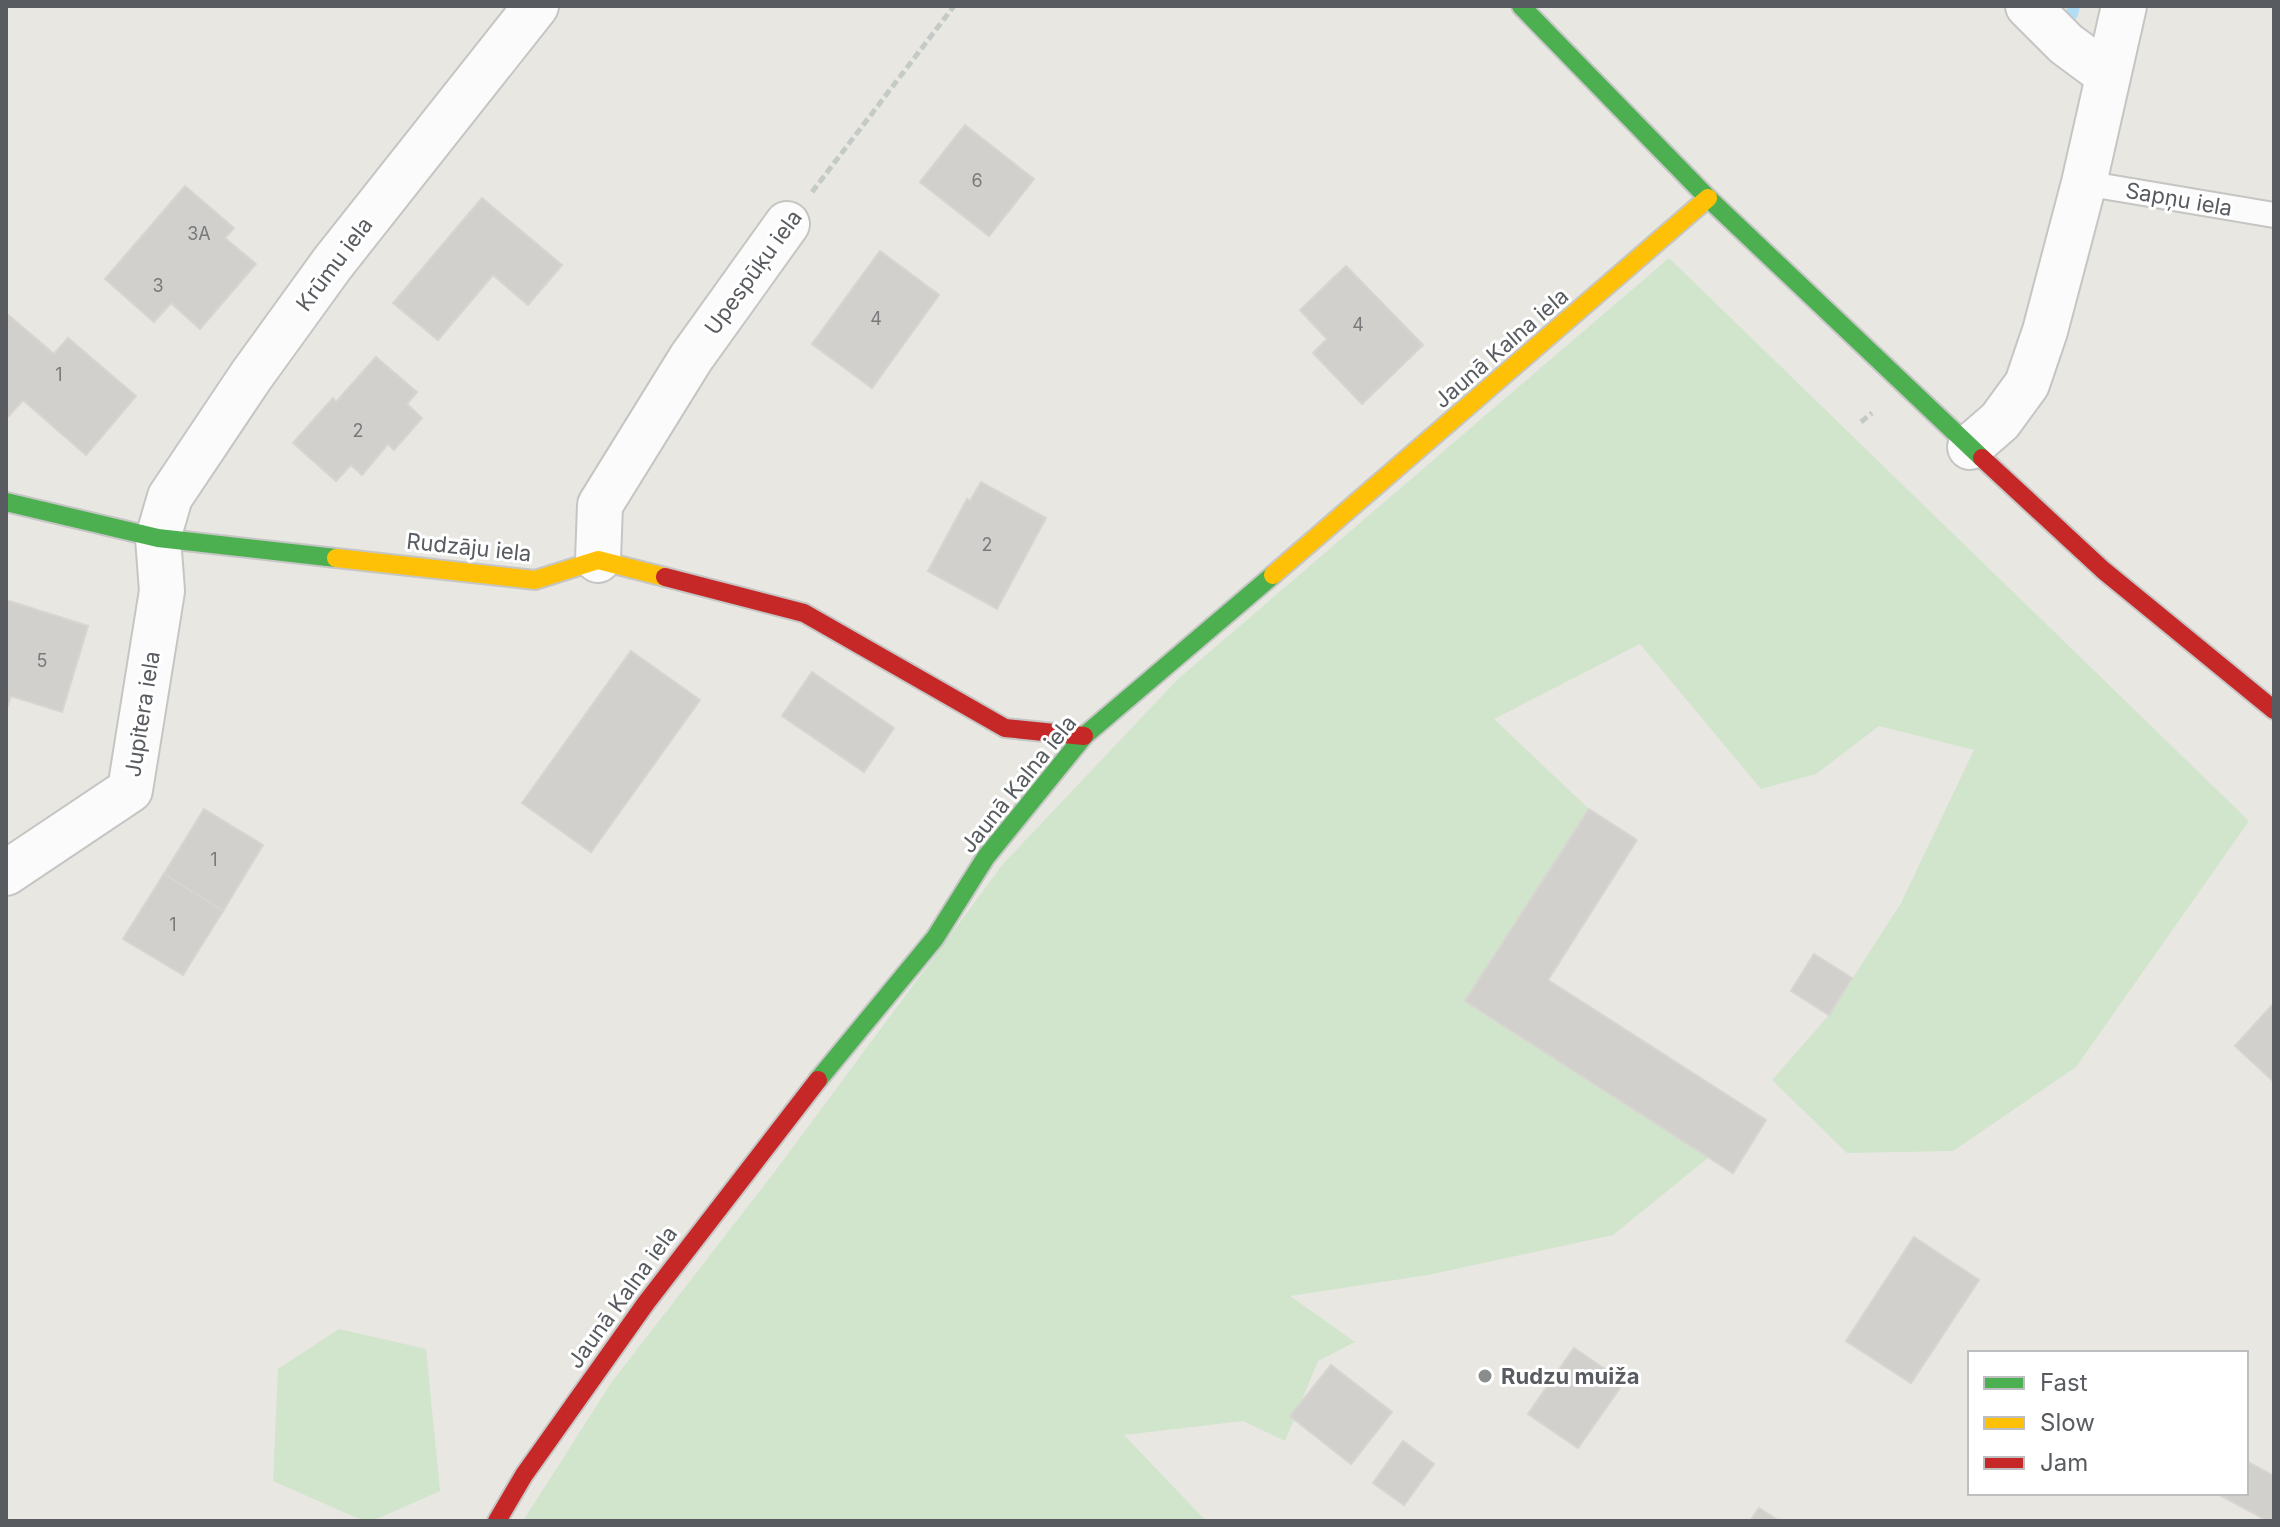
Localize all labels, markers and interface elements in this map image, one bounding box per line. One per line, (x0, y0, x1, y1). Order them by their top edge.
house number: 6 (971, 170, 983, 191)
street label: Sapņu iela (2123, 177, 2234, 222)
street label: Upespūķu iela (699, 205, 808, 340)
street label: Krūmu iela (290, 212, 378, 316)
house number: 3A (187, 223, 211, 244)
house number: 3 (152, 275, 164, 296)
street label: Jaunā Kalna iela (1429, 283, 1573, 413)
house number: 4 (870, 308, 882, 329)
house number: 4 (1352, 314, 1364, 335)
house number: 1 (55, 364, 63, 385)
house number: 2 (353, 420, 363, 441)
street label: Rudzāju iela (405, 528, 533, 566)
house number: 2 (982, 534, 992, 555)
street label: Jupitera iela (119, 649, 165, 779)
house number: 5 (37, 650, 47, 671)
street label: Jaunā Kalna iela (955, 710, 1081, 858)
house number: 1 (210, 849, 218, 870)
house number: 1 (169, 914, 177, 935)
street label: Jaunā Kalna iela (562, 1221, 682, 1373)
legend (1968, 1351, 2248, 1495)
place label: Rudzu muiža (1501, 1363, 1640, 1389)
marker: Rudzu muiža (1476, 1367, 1494, 1385)
text: Fast (2040, 1368, 2088, 1397)
text: Slow (2040, 1408, 2095, 1437)
text: Jam (2040, 1448, 2088, 1477)

